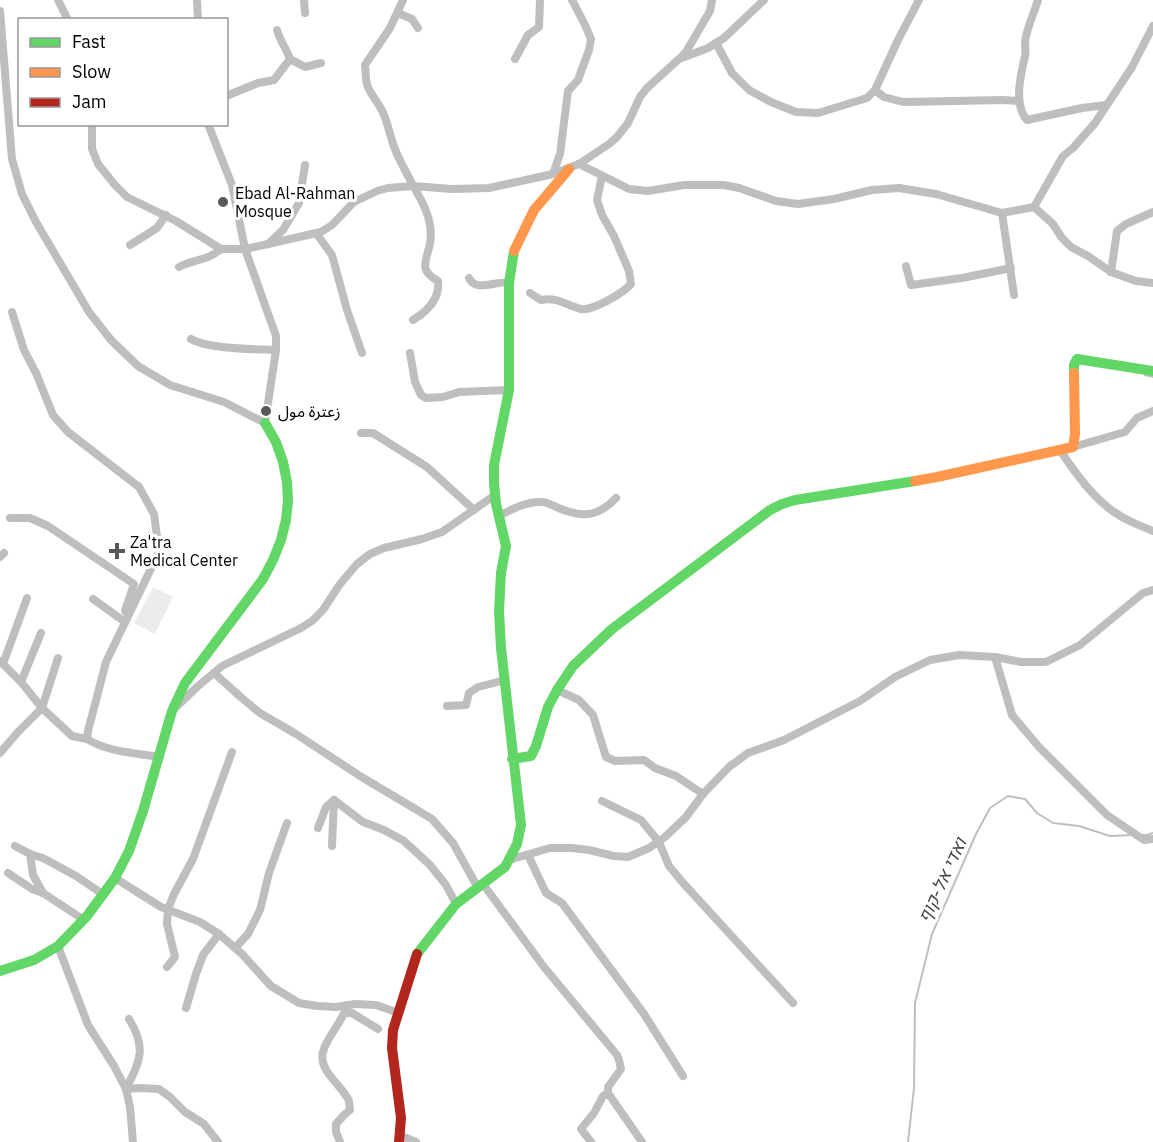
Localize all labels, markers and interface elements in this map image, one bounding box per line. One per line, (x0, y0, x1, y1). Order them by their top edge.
legend (18, 18, 228, 126)
text: Fast (72, 30, 106, 53)
text: Slow (72, 60, 111, 83)
text: Jam (72, 90, 107, 113)
place label: Ebad Al-Rahman Mosque (235, 183, 355, 221)
marker: Ebad Al-Rahman Mosque (216, 195, 230, 209)
place label: زعترة مول (278, 401, 341, 422)
marker: زعترة مول (259, 404, 273, 418)
place label: Za'tra Medical Center (130, 532, 238, 570)
marker: Za'tra Medical Center (108, 542, 126, 560)
water label: ואדי אל-קוף (912, 832, 972, 926)

